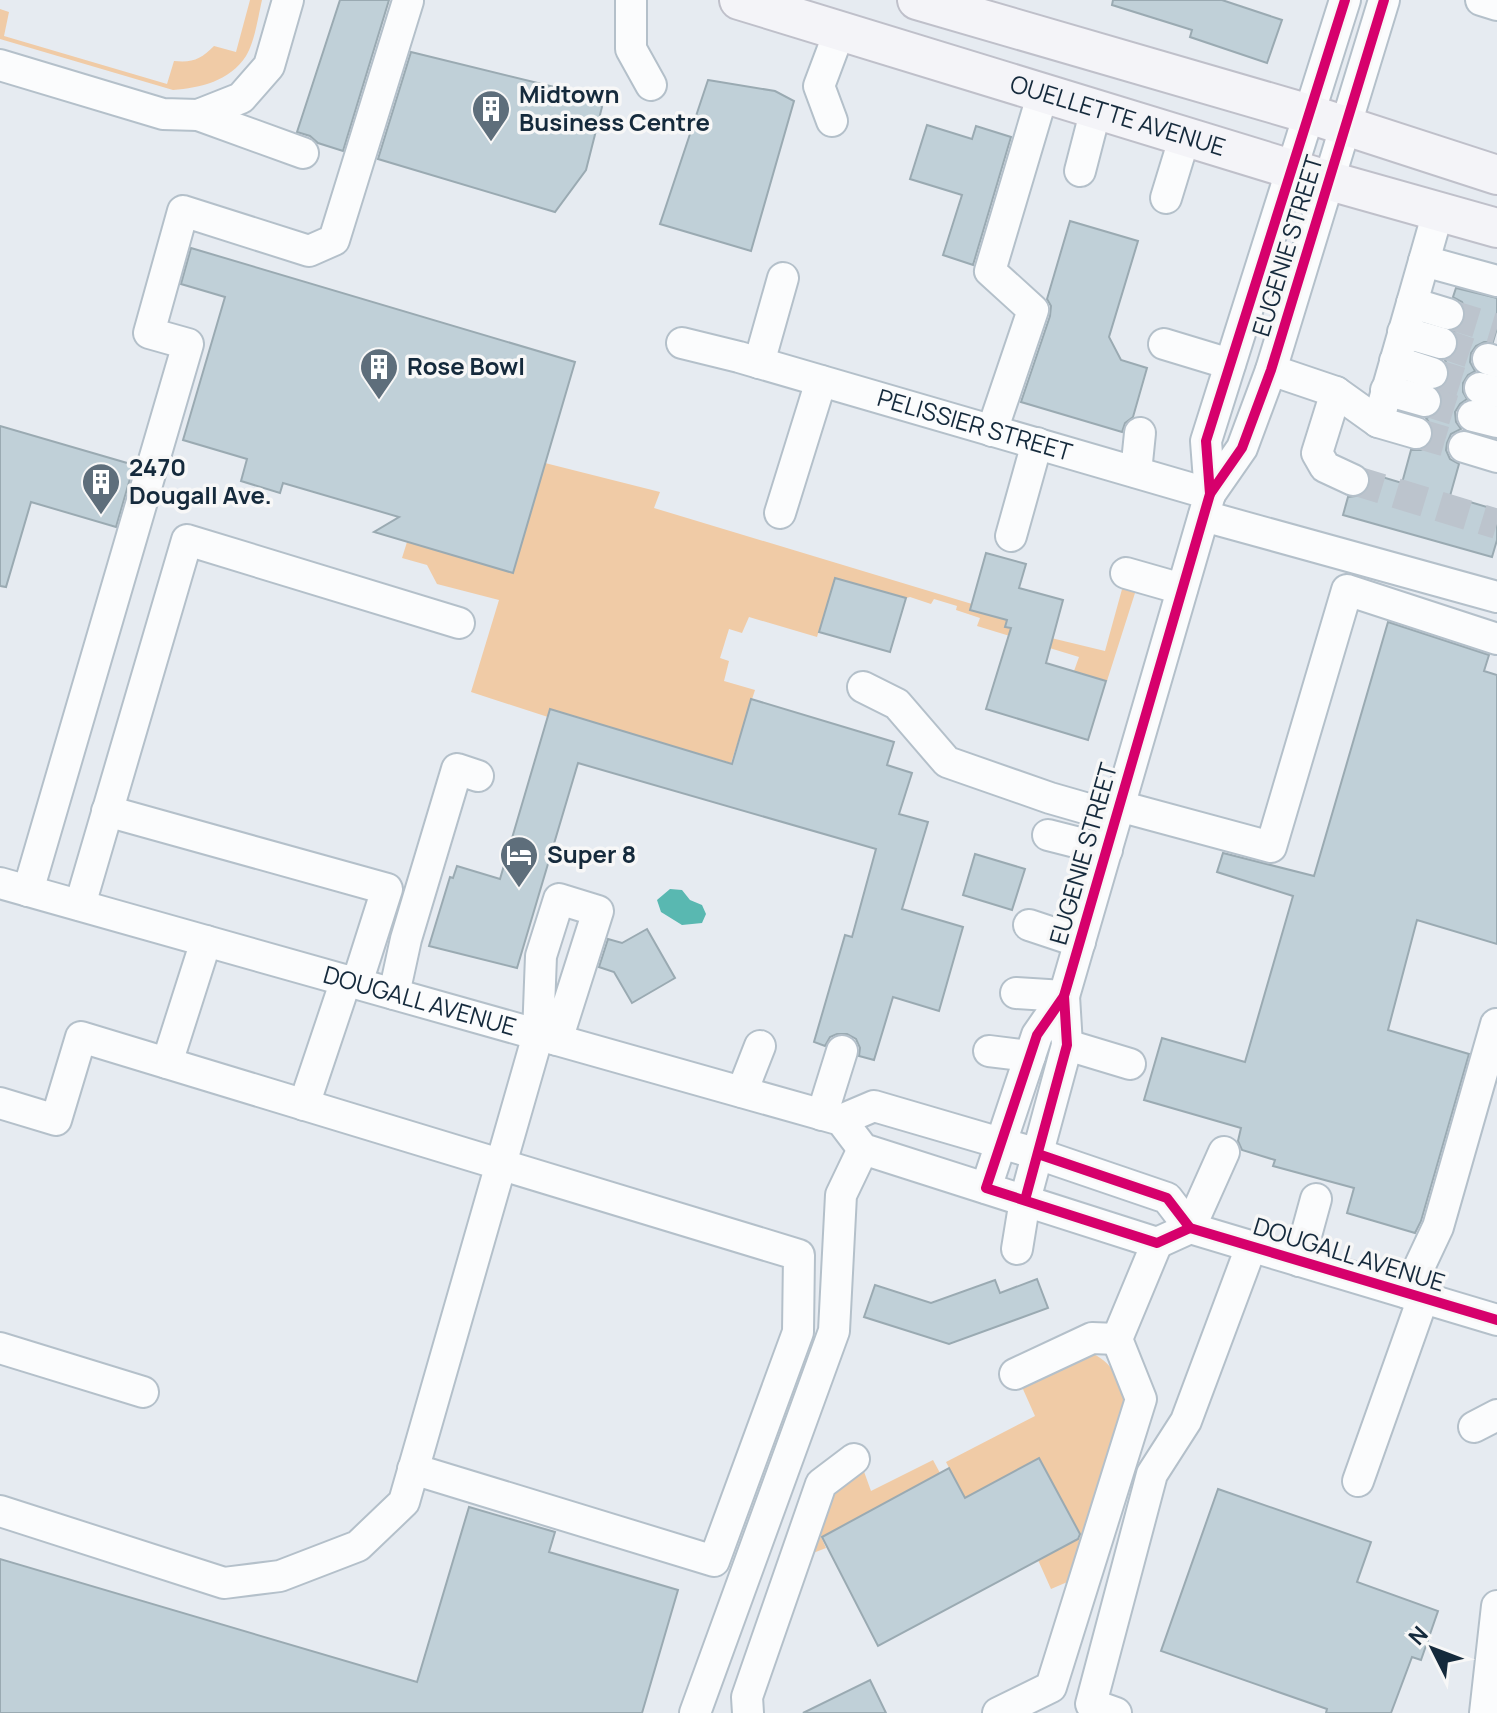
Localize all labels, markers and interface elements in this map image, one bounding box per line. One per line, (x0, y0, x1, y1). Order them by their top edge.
street label: OUELLETTE AVENUE (1006, 66, 1230, 163)
place label: Midtown Business Centre (519, 77, 710, 138)
building icon: Midtown Business Centre (470, 88, 512, 143)
street label: EUGENIE STREET (1243, 150, 1330, 340)
building icon: Rose Bowl (358, 346, 400, 401)
place label: Rose Bowl (407, 349, 525, 382)
street label: PELISSIER STREET (874, 380, 1077, 468)
place label: 2470 Dougall Ave. (129, 450, 272, 511)
building icon: 2470 Dougall Ave. (80, 461, 122, 516)
street label: EUGENIE STREET (1041, 758, 1124, 948)
hotel icon: Super 8 (498, 834, 540, 889)
place label: Super 8 (547, 837, 636, 870)
street label: DOUGALL AVENUE (320, 957, 520, 1043)
street label: DOUGALL AVENUE (1250, 1209, 1449, 1298)
north arrow (1393, 1609, 1473, 1689)
text: N (1402, 1620, 1435, 1652)

